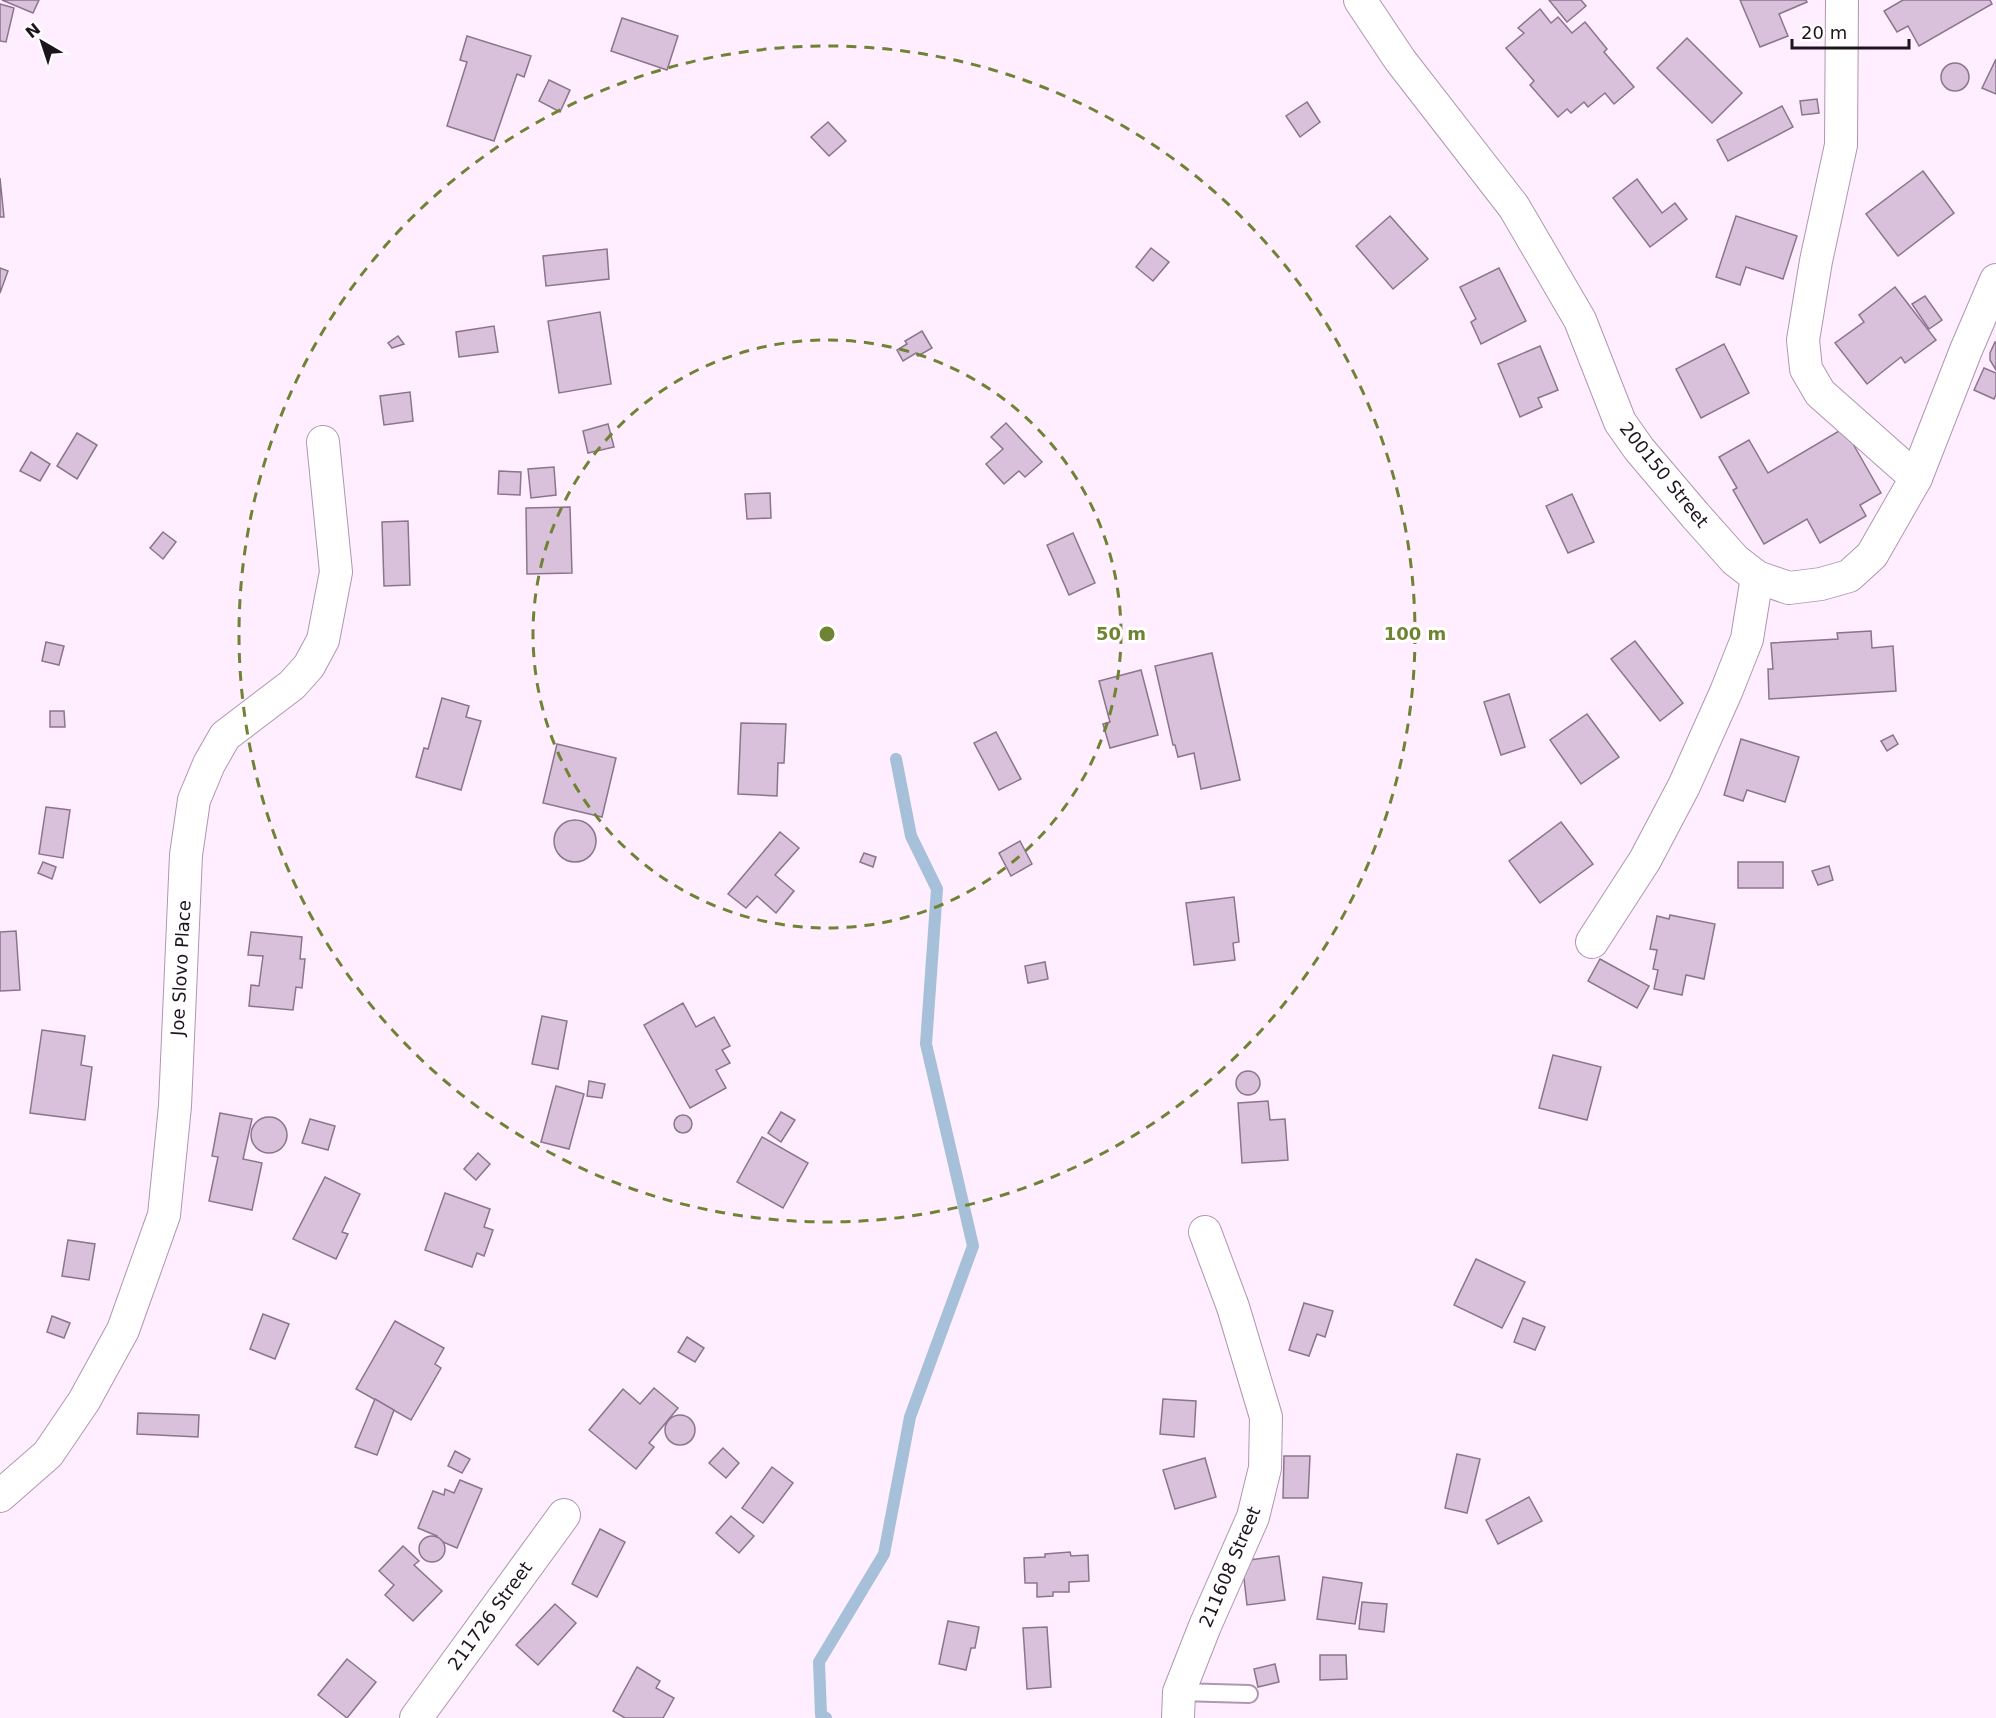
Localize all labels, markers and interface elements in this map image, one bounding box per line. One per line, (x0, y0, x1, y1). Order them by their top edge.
north arrow (12, 12, 72, 72)
scale bar (1792, 12, 1909, 50)
text: N (22, 19, 44, 42)
text: 20 m (1801, 22, 1847, 43)
street label: 200150 Street (1616, 418, 1713, 531)
text: 50 m (1096, 623, 1146, 644)
text: 100 m (1384, 623, 1446, 644)
centre of rings (817, 624, 837, 644)
street label: Joe Slovo Place (166, 900, 195, 1037)
street label: 211608 Street (1195, 1503, 1264, 1630)
street label: 211726 Street (443, 1557, 536, 1674)

